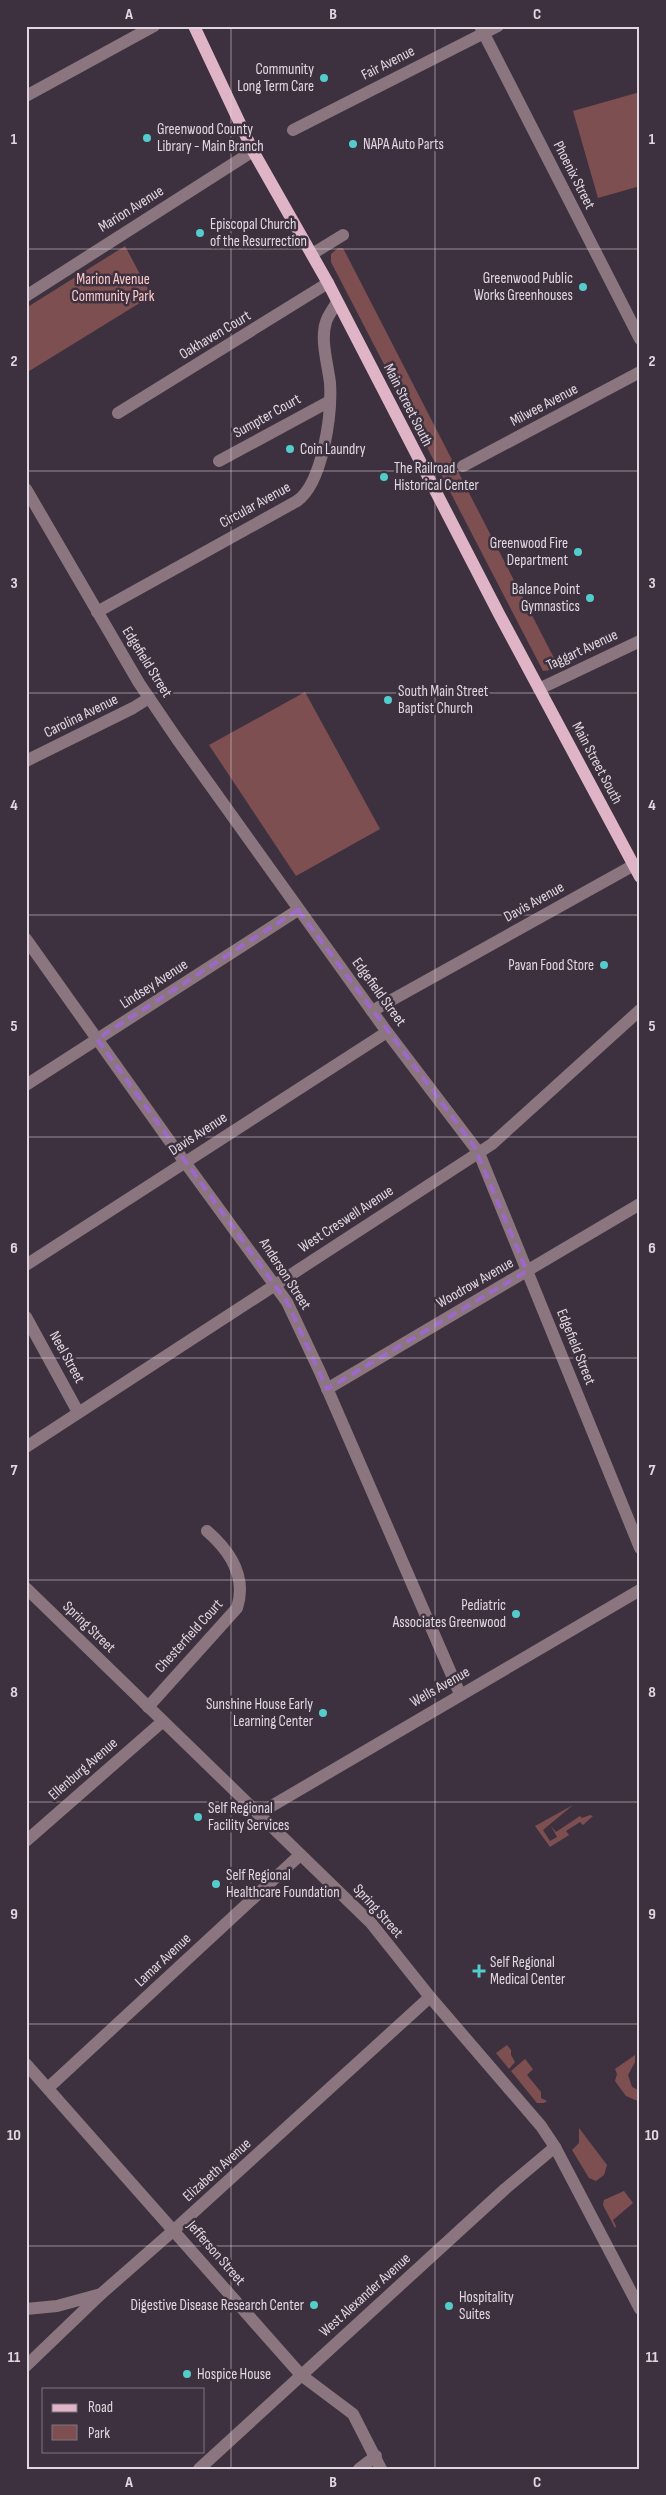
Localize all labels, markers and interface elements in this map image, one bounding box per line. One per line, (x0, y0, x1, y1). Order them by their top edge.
text: A (124, 5, 133, 24)
text: B (329, 5, 337, 24)
text: C (533, 5, 541, 24)
street label: Fair Avenue (358, 42, 418, 84)
place label: Community Long Term Care (237, 60, 314, 96)
marker: Community Long Term Care (318, 72, 330, 84)
place label: Greenwood County Library - Main Branch (157, 120, 264, 156)
text: 1 (11, 130, 18, 149)
text: 1 (649, 130, 656, 149)
marker: Greenwood County Library - Main Branch (141, 132, 153, 144)
place label: NAPA Auto Parts (363, 135, 444, 154)
marker: NAPA Auto Parts (347, 138, 359, 150)
street label: Phoenix Street (549, 138, 599, 213)
street label: Marion Avenue (95, 181, 167, 237)
place label: Episcopal Church of the Resurrection (210, 215, 307, 251)
marker: Episcopal Church of the Resurrection (194, 227, 206, 239)
place label: Greenwood Public Works Greenhouses (474, 269, 573, 305)
park label: Marion Avenue Community Park (72, 270, 155, 306)
marker: Greenwood Public Works Greenhouses (577, 281, 589, 293)
street label: Oakhaven Court (176, 306, 255, 364)
text: 2 (10, 352, 18, 371)
text: 2 (648, 352, 656, 371)
street label: Main Street South (379, 360, 437, 450)
street label: Milwee Avenue (507, 379, 581, 431)
street label: Sumpter Court (230, 389, 305, 442)
place label: Coin Laundry (300, 440, 366, 459)
marker: Coin Laundry (284, 443, 296, 455)
place label: The Railroad Historical Center (394, 459, 480, 495)
marker: The Railroad Historical Center (378, 471, 390, 483)
street label: Circular Avenue (216, 478, 294, 532)
place label: Greenwood Fire Department (490, 534, 568, 570)
marker: Greenwood Fire Department (572, 546, 584, 558)
text: 3 (10, 574, 18, 593)
text: 3 (648, 574, 656, 593)
place label: Balance Point Gymnastics (512, 580, 580, 616)
marker: Balance Point Gymnastics (584, 592, 596, 604)
street label: Edgefield Street (118, 623, 176, 701)
street label: Taggart Avenue (543, 625, 621, 675)
place label: South Main Street Baptist Church (398, 682, 489, 718)
street label: Carolina Avenue (41, 690, 121, 742)
marker: South Main Street Baptist Church (382, 694, 394, 706)
street label: Main Street South (567, 719, 627, 807)
text: 4 (10, 796, 18, 815)
text: 4 (648, 796, 656, 815)
street label: Davis Avenue (501, 878, 567, 926)
street label: Edgefield Street (348, 954, 410, 1030)
street label: Lindsey Avenue (116, 955, 192, 1013)
place label: Pavan Food Store (508, 956, 594, 975)
marker: Pavan Food Store (598, 959, 610, 971)
text: 5 (10, 1017, 18, 1036)
text: 5 (648, 1017, 656, 1036)
street label: Davis Avenue (165, 1108, 231, 1160)
street label: West Creswell Avenue (295, 1181, 397, 1257)
street label: Anderson Street (254, 1234, 315, 1314)
text: 6 (10, 1239, 18, 1258)
text: 6 (648, 1239, 656, 1258)
street label: Woodrow Avenue (433, 1253, 517, 1313)
street label: Edgefield Street (552, 1306, 600, 1388)
street label: Neel Street (45, 1328, 89, 1387)
text: 7 (11, 1461, 18, 1480)
text: 7 (649, 1461, 656, 1480)
street label: Chesterfield Court (151, 1595, 227, 1677)
place label: Pediatric Associates Greenwood (392, 1596, 506, 1632)
street label: Spring Street (59, 1597, 120, 1657)
marker: Pediatric Associates Greenwood (510, 1608, 522, 1620)
street label: Wells Avenue (407, 1662, 473, 1712)
text: 8 (10, 1683, 18, 1702)
text: 8 (648, 1683, 656, 1702)
place label: Sunshine House Early Learning Center (206, 1695, 314, 1731)
marker: Sunshine House Early Learning Center (317, 1707, 329, 1719)
street label: Ellenburg Avenue (44, 1734, 122, 1804)
place label: Self Regional Facility Services (208, 1799, 289, 1835)
marker: Self Regional Facility Services (192, 1811, 204, 1823)
place label: Self Regional Healthcare Foundation (226, 1866, 340, 1902)
marker: Self Regional Healthcare Foundation (210, 1878, 222, 1890)
street label: Spring Street (349, 1880, 407, 1942)
text: 9 (10, 1905, 18, 1924)
text: 9 (648, 1905, 656, 1924)
street label: Lamar Avenue (131, 1929, 195, 1991)
place label: Self Regional Medical Center (490, 1953, 566, 1989)
marker: Self Regional Medical Center (472, 1964, 486, 1978)
text: 10 (7, 2126, 21, 2145)
text: 10 (645, 2126, 659, 2145)
street label: Elizabeth Avenue (179, 2134, 255, 2206)
street label: Jefferson Street (182, 2216, 250, 2290)
street label: West Alexander Avenue (315, 2249, 415, 2341)
place label: Hospitality Suites (459, 2288, 514, 2324)
place label: Digestive Disease Research Center (131, 2296, 305, 2315)
marker: Digestive Disease Research Center (308, 2299, 320, 2311)
marker: Hospitality Suites (443, 2300, 455, 2312)
text: 11 (8, 2348, 21, 2367)
text: 11 (646, 2348, 659, 2367)
place label: Hospice House (197, 2365, 271, 2384)
marker: Hospice House (181, 2368, 193, 2380)
legend (42, 2388, 205, 2452)
text: Road (88, 2398, 113, 2417)
text: Park (88, 2424, 110, 2443)
text: A (124, 2473, 133, 2492)
text: B (329, 2473, 337, 2492)
text: C (533, 2473, 541, 2492)

